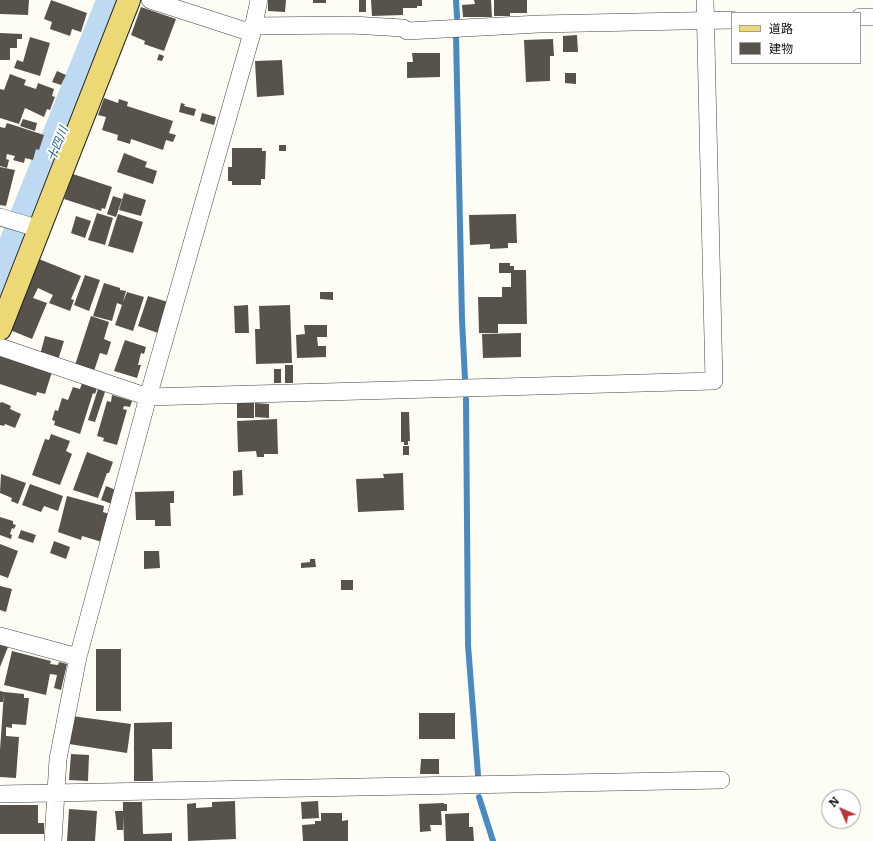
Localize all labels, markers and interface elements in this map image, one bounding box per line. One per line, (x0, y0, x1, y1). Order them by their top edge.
legend (731, 12, 861, 64)
text: 道路 (769, 19, 793, 37)
text: 建物 (769, 39, 793, 57)
water label: 十四川 (45, 125, 71, 163)
north arrow (821, 789, 861, 829)
text: N (824, 792, 842, 810)

